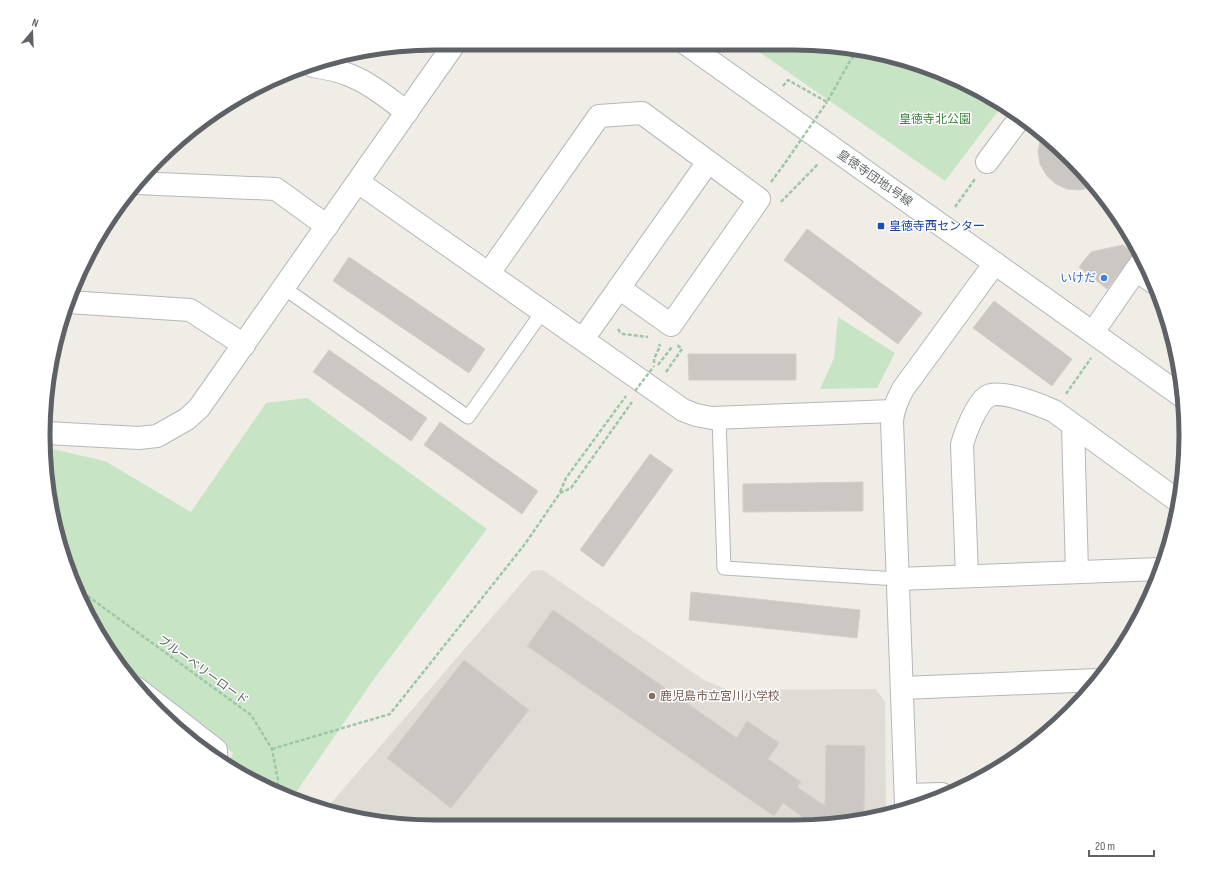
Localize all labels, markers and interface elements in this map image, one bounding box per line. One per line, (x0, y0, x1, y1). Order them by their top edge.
north arrow (12, 12, 52, 52)
text: N (30, 16, 40, 30)
park label: 皇徳寺北公園 (899, 112, 971, 127)
street label: 皇徳寺団地1号線 (834, 147, 915, 210)
place label: 皇徳寺西センター (889, 219, 985, 234)
marker: 皇徳寺西センター (876, 221, 886, 231)
place label: いけだ (1060, 271, 1096, 286)
marker: いけだ (1099, 273, 1109, 283)
street label: ブルーベリーロード (155, 633, 251, 708)
place label: 鹿児島市立宮川小学校 (660, 689, 780, 704)
marker: 鹿児島市立宮川小学校 (647, 691, 657, 701)
scale bar (1089, 832, 1154, 858)
text: 20 m (1095, 839, 1115, 854)

